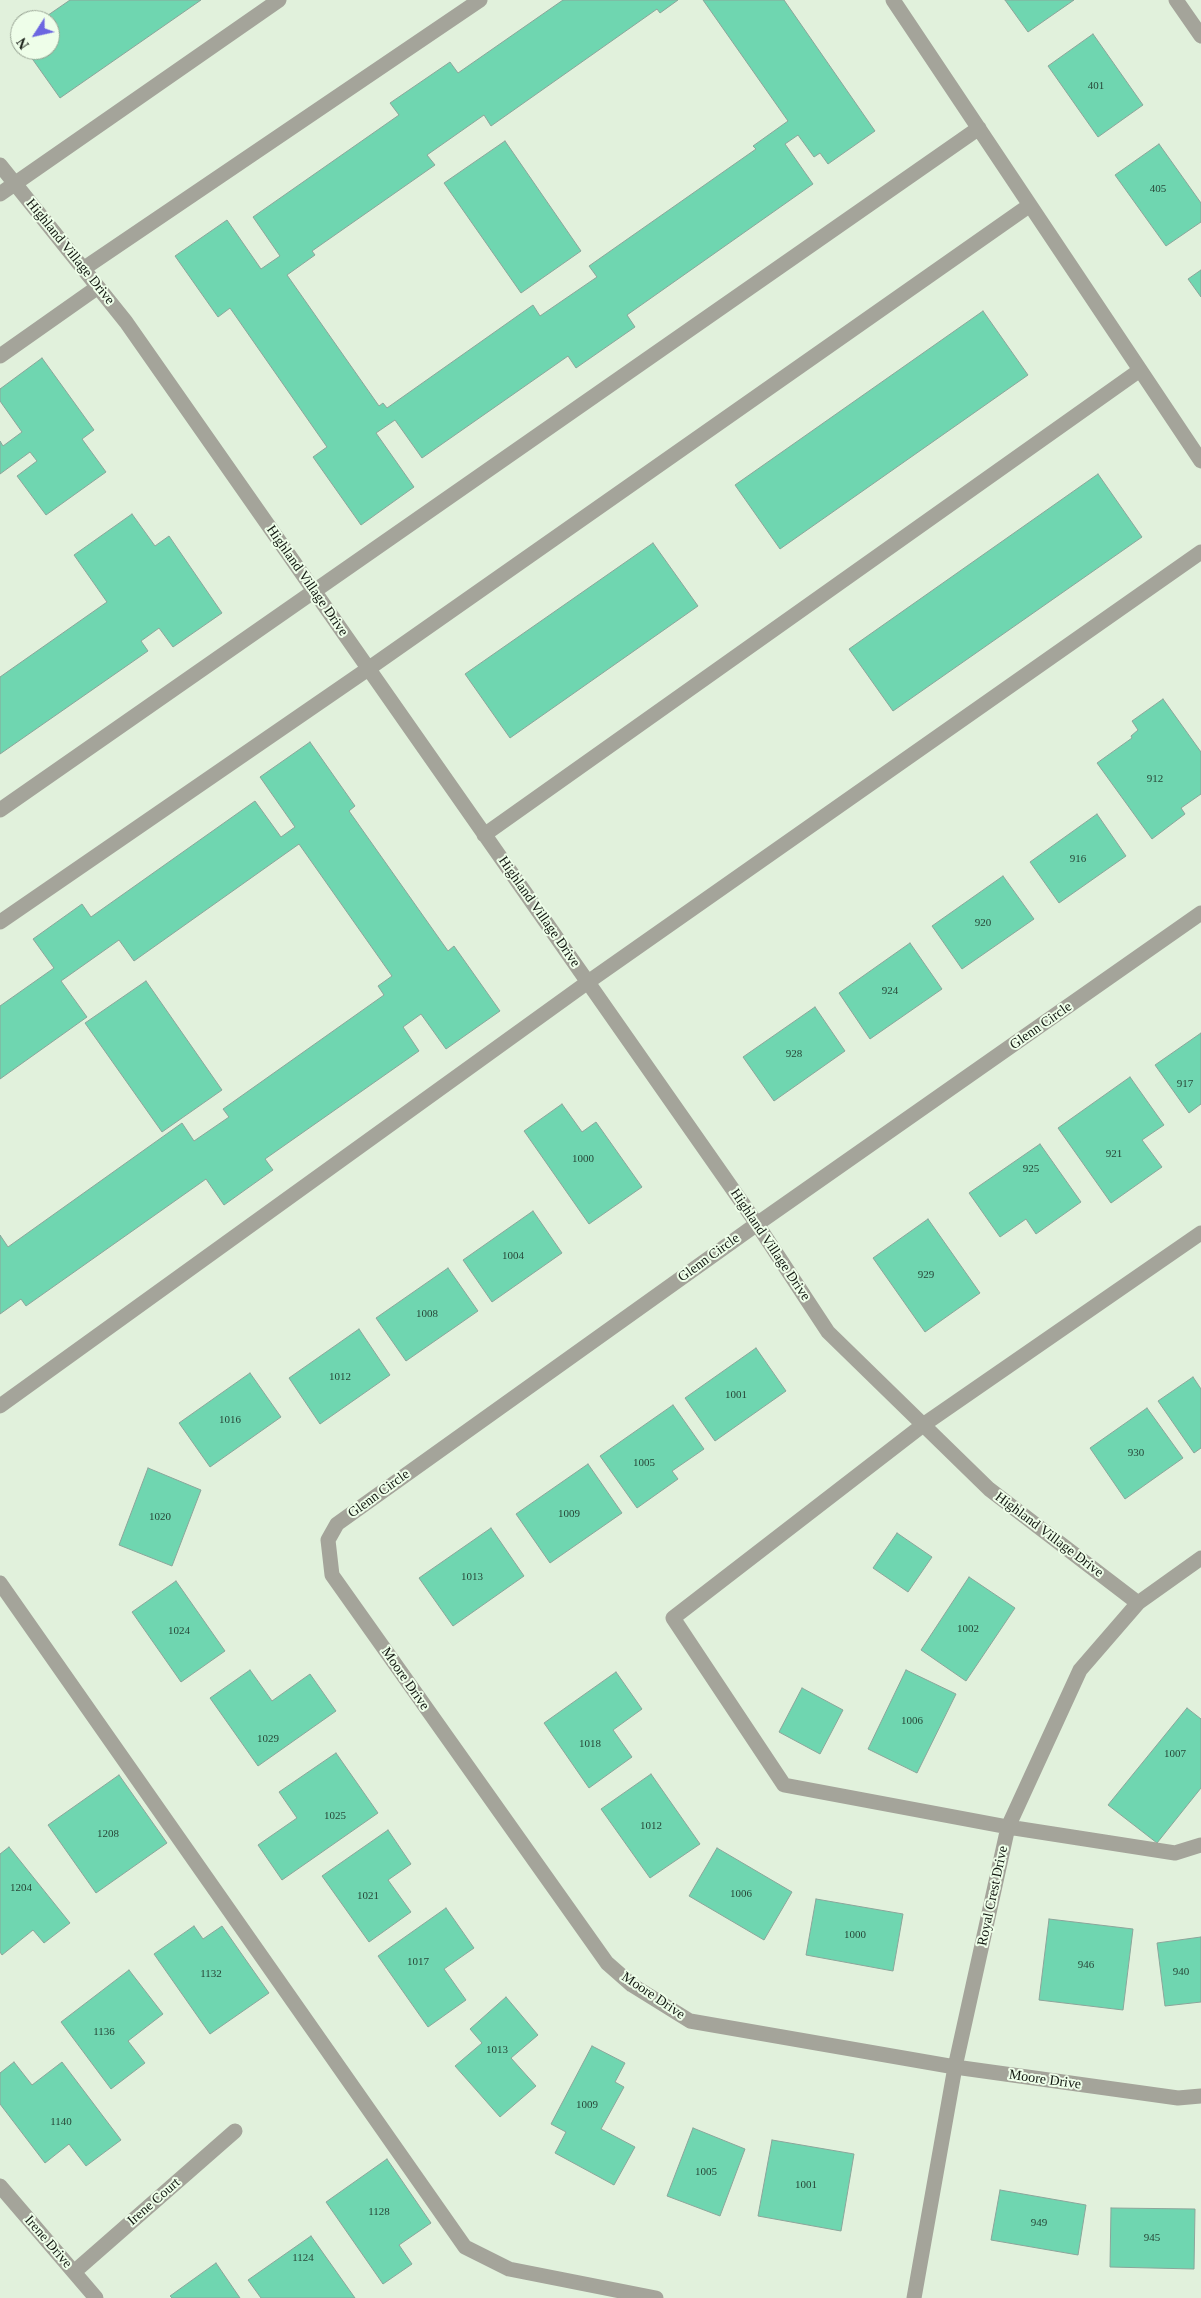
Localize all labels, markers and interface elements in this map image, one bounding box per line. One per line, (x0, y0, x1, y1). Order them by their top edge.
north arrow (10, 10, 60, 60)
text: N (14, 35, 32, 52)
house number: 401 (1088, 79, 1104, 93)
house number: 405 (1150, 182, 1166, 196)
street label: Highland Village Drive (22, 196, 118, 308)
street label: Highland Village Drive (262, 522, 352, 640)
house number: 912 (1147, 772, 1163, 786)
house number: 916 (1070, 852, 1086, 866)
street label: Highland Village Drive (494, 853, 584, 971)
house number: 920 (975, 916, 991, 930)
house number: 924 (882, 984, 898, 998)
street label: Glenn Circle (1007, 998, 1075, 1054)
house number: 928 (786, 1047, 802, 1061)
house number: 917 (1177, 1077, 1193, 1091)
house number: 921 (1106, 1147, 1122, 1161)
house number: 1000 (572, 1152, 594, 1166)
house number: 925 (1023, 1162, 1039, 1176)
street label: Highland Village Drive (726, 1186, 814, 1304)
street label: Glenn Circle (675, 1230, 743, 1286)
house number: 1004 (502, 1249, 524, 1263)
house number: 929 (918, 1268, 934, 1282)
house number: 1008 (416, 1307, 438, 1321)
house number: 1012 (329, 1370, 351, 1384)
house number: 1001 (725, 1388, 747, 1402)
house number: 1016 (219, 1413, 241, 1427)
house number: 930 (1128, 1446, 1144, 1460)
house number: 1005 (633, 1456, 655, 1470)
street label: Glenn Circle (345, 1466, 413, 1522)
street label: Highland Village Drive (991, 1489, 1107, 1581)
house number: 1009 (558, 1507, 580, 1521)
house number: 1020 (149, 1510, 171, 1524)
house number: 1013 (461, 1570, 483, 1584)
house number: 1002 (957, 1622, 979, 1636)
house number: 1024 (168, 1624, 190, 1638)
street label: Moore Drive (377, 1644, 433, 1714)
house number: 1006 (901, 1714, 923, 1728)
house number: 1029 (257, 1732, 279, 1746)
house number: 1018 (579, 1737, 601, 1751)
house number: 1007 (1164, 1747, 1186, 1761)
house number: 1025 (324, 1809, 346, 1823)
house number: 1012 (640, 1819, 662, 1833)
house number: 1208 (97, 1827, 119, 1841)
street label: Royal Crest Drive (974, 1844, 1012, 1948)
house number: 1204 (10, 1881, 32, 1895)
house number: 1006 (730, 1887, 752, 1901)
house number: 1021 (357, 1889, 379, 1903)
house number: 1000 (844, 1928, 866, 1942)
house number: 1017 (407, 1955, 429, 1969)
house number: 946 (1078, 1958, 1094, 1972)
house number: 940 (1173, 1965, 1189, 1979)
house number: 1132 (200, 1967, 222, 1981)
street label: Moore Drive (618, 1969, 688, 2023)
house number: 1136 (93, 2025, 115, 2039)
house number: 1013 (486, 2043, 508, 2057)
street label: Moore Drive (1008, 2067, 1082, 2093)
house number: 1009 (576, 2098, 598, 2112)
house number: 1140 (50, 2115, 72, 2129)
house number: 1005 (695, 2165, 717, 2179)
street label: Irene Court (124, 2175, 184, 2229)
house number: 1001 (795, 2178, 817, 2192)
house number: 1128 (368, 2205, 390, 2219)
street label: Irene Drive (21, 2212, 75, 2272)
house number: 949 (1031, 2216, 1047, 2230)
house number: 945 (1144, 2231, 1160, 2245)
house number: 1124 (292, 2251, 314, 2265)

